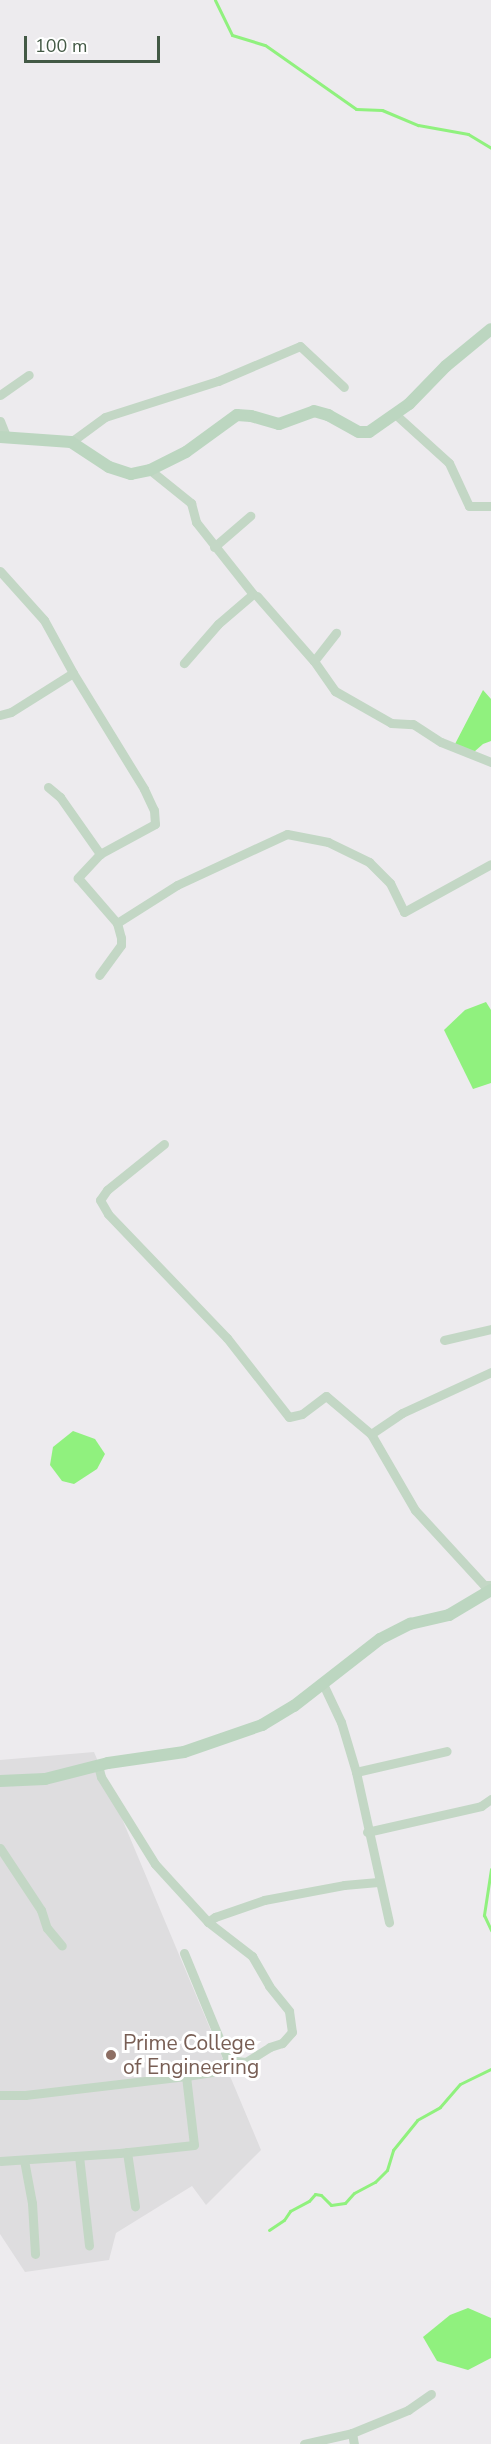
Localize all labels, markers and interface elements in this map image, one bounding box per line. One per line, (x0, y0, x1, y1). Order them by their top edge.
scale bar (27, 24, 164, 62)
text: 100 m (35, 34, 87, 58)
place label: Prime College of Engineering (123, 2030, 259, 2080)
marker: Prime College of Engineering (104, 2048, 118, 2062)

